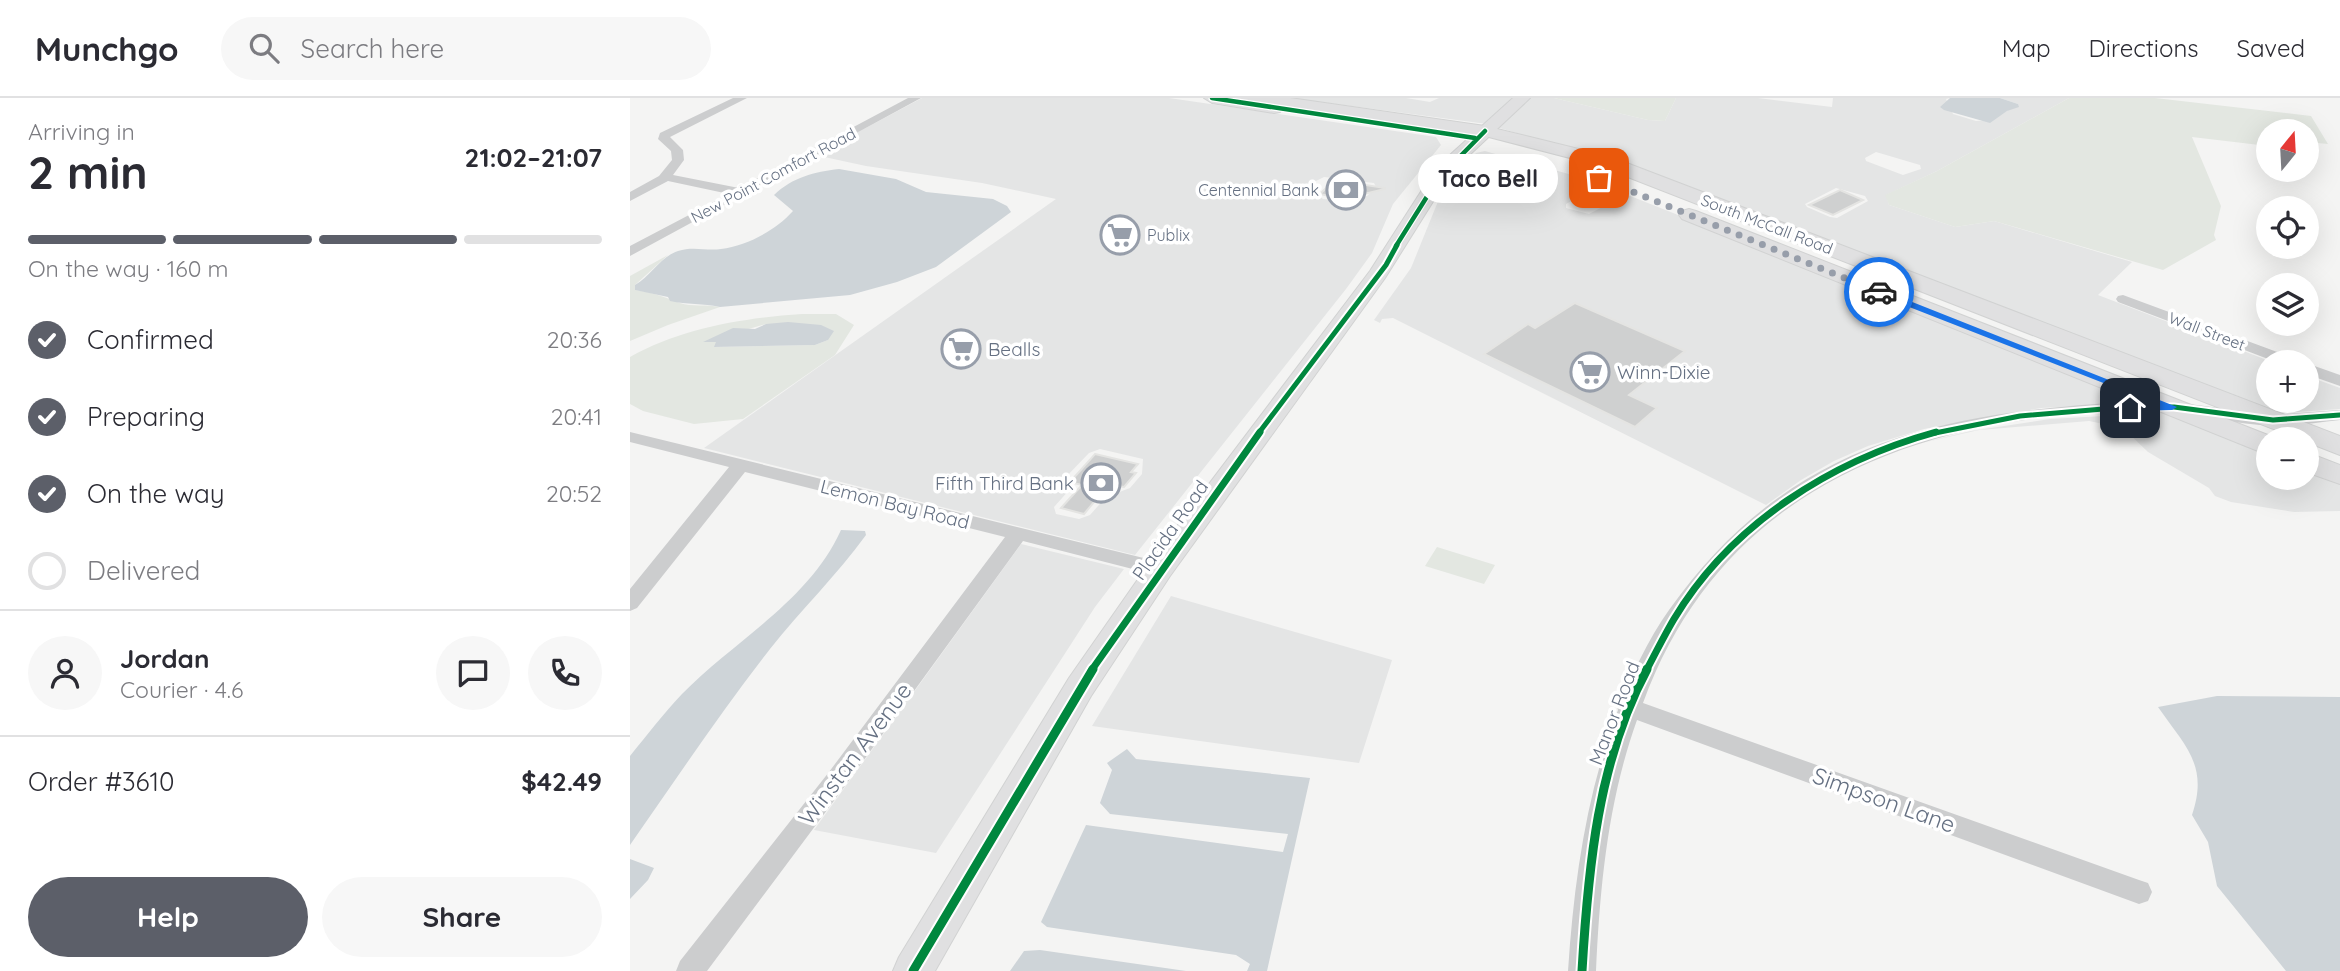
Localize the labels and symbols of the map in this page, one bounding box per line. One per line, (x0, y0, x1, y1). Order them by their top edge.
north arrow (2256, 119, 2319, 182)
street label: New Point Comfort Road (687, 123, 859, 227)
pin (1569, 148, 1629, 208)
callout: Taco Bell (1417, 154, 1557, 202)
bank icon: Centennial Bank (1325, 169, 1367, 211)
place label: Centennial Bank (1198, 180, 1319, 200)
street label: South McCall Road (1698, 190, 1836, 258)
supermarket icon: Publix (1099, 214, 1141, 256)
place label: Publix (1147, 225, 1190, 245)
courier (1844, 257, 1914, 327)
street label: Wall Street (2166, 307, 2248, 355)
supermarket icon: Bealls (940, 328, 982, 370)
place label: Bealls (988, 337, 1040, 361)
supermarket icon: Winn-Dixie (1569, 351, 1611, 393)
place label: Winn-Dixie (1617, 360, 1711, 384)
pin (2100, 378, 2160, 438)
bank icon: Fifth Third Bank (1080, 462, 1122, 504)
place label: Fifth Third Bank (935, 471, 1074, 495)
street label: Lemon Bay Road (818, 474, 972, 534)
street label: Placida Road (1127, 475, 1213, 585)
street label: Manor Road (1583, 658, 1645, 768)
street label: Winstan Avenue (792, 677, 918, 831)
street label: Simpson Lane (1809, 760, 1959, 839)

